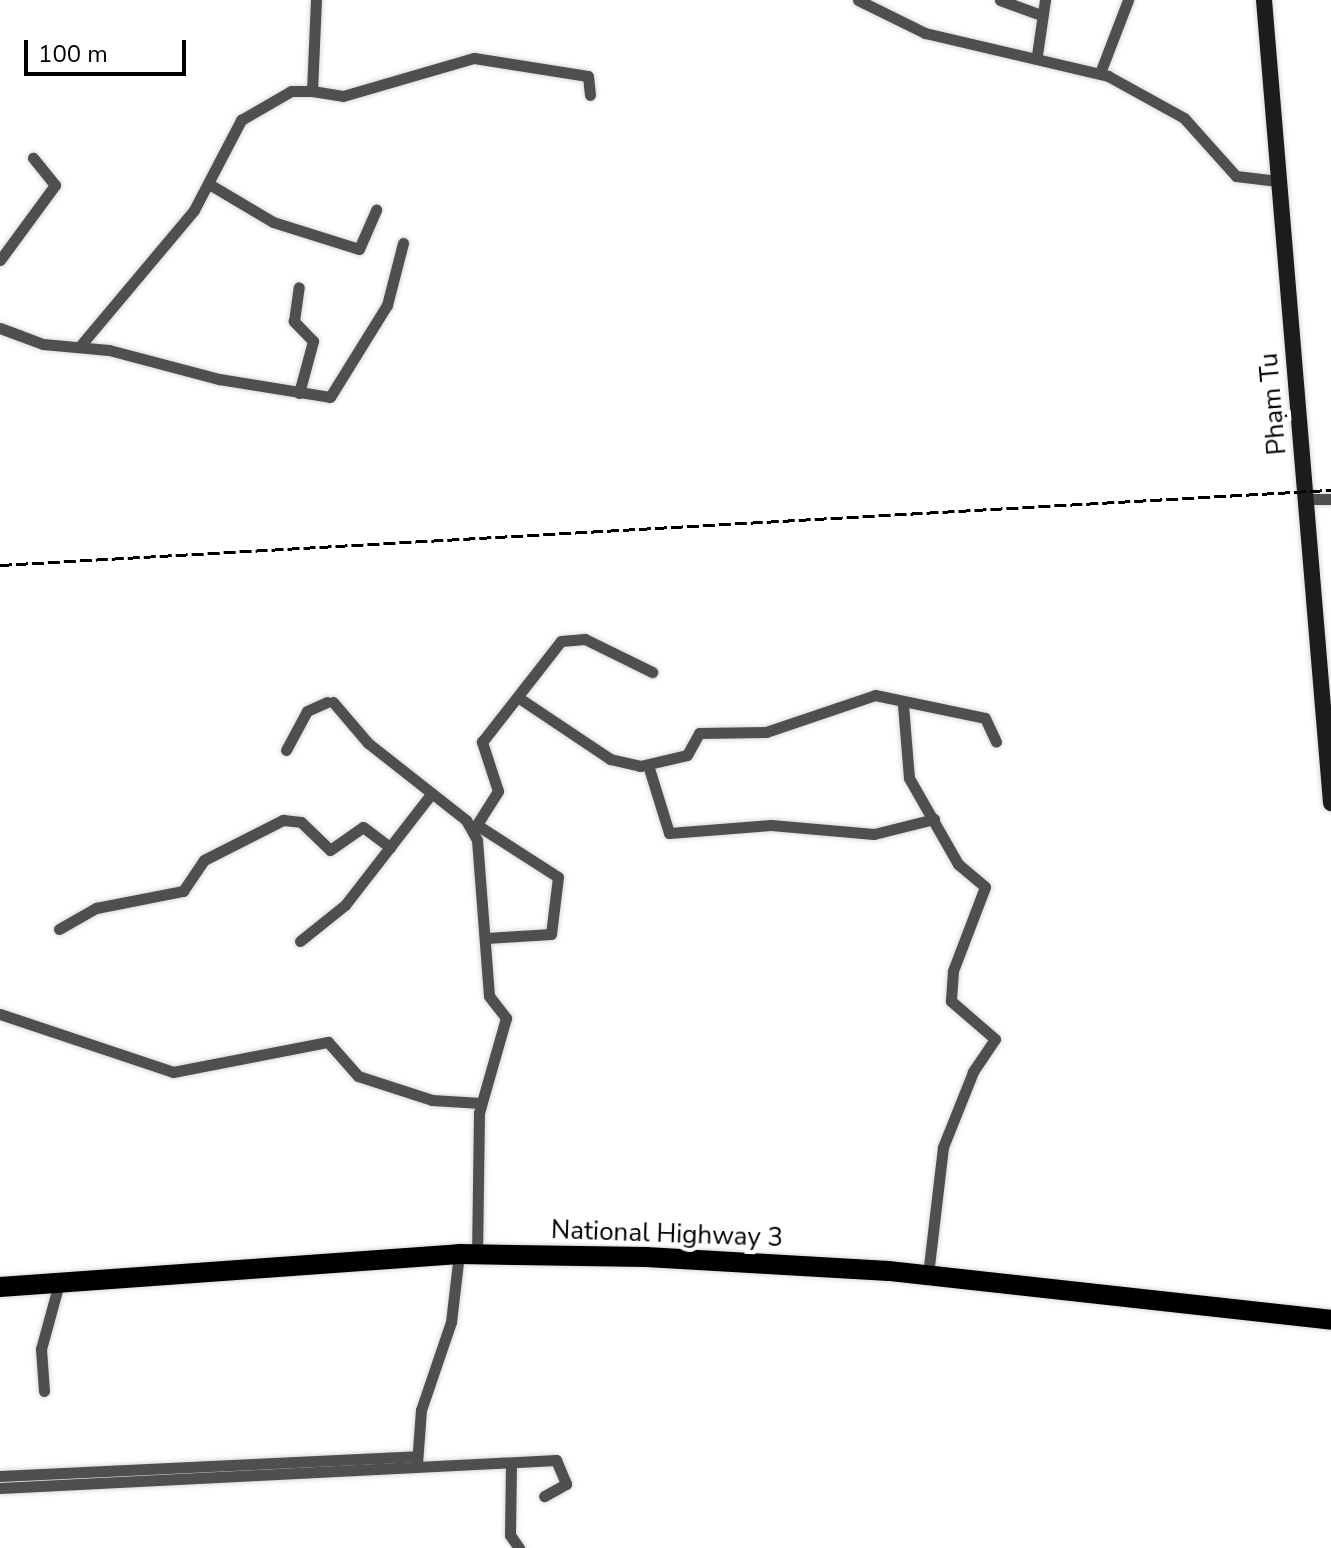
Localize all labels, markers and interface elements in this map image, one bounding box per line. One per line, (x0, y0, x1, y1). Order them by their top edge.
scale bar (28, 24, 190, 74)
text: 100 m (38, 38, 108, 70)
street label: Phạm Tu (1253, 352, 1293, 456)
street label: National Highway 3 (550, 1214, 784, 1254)

